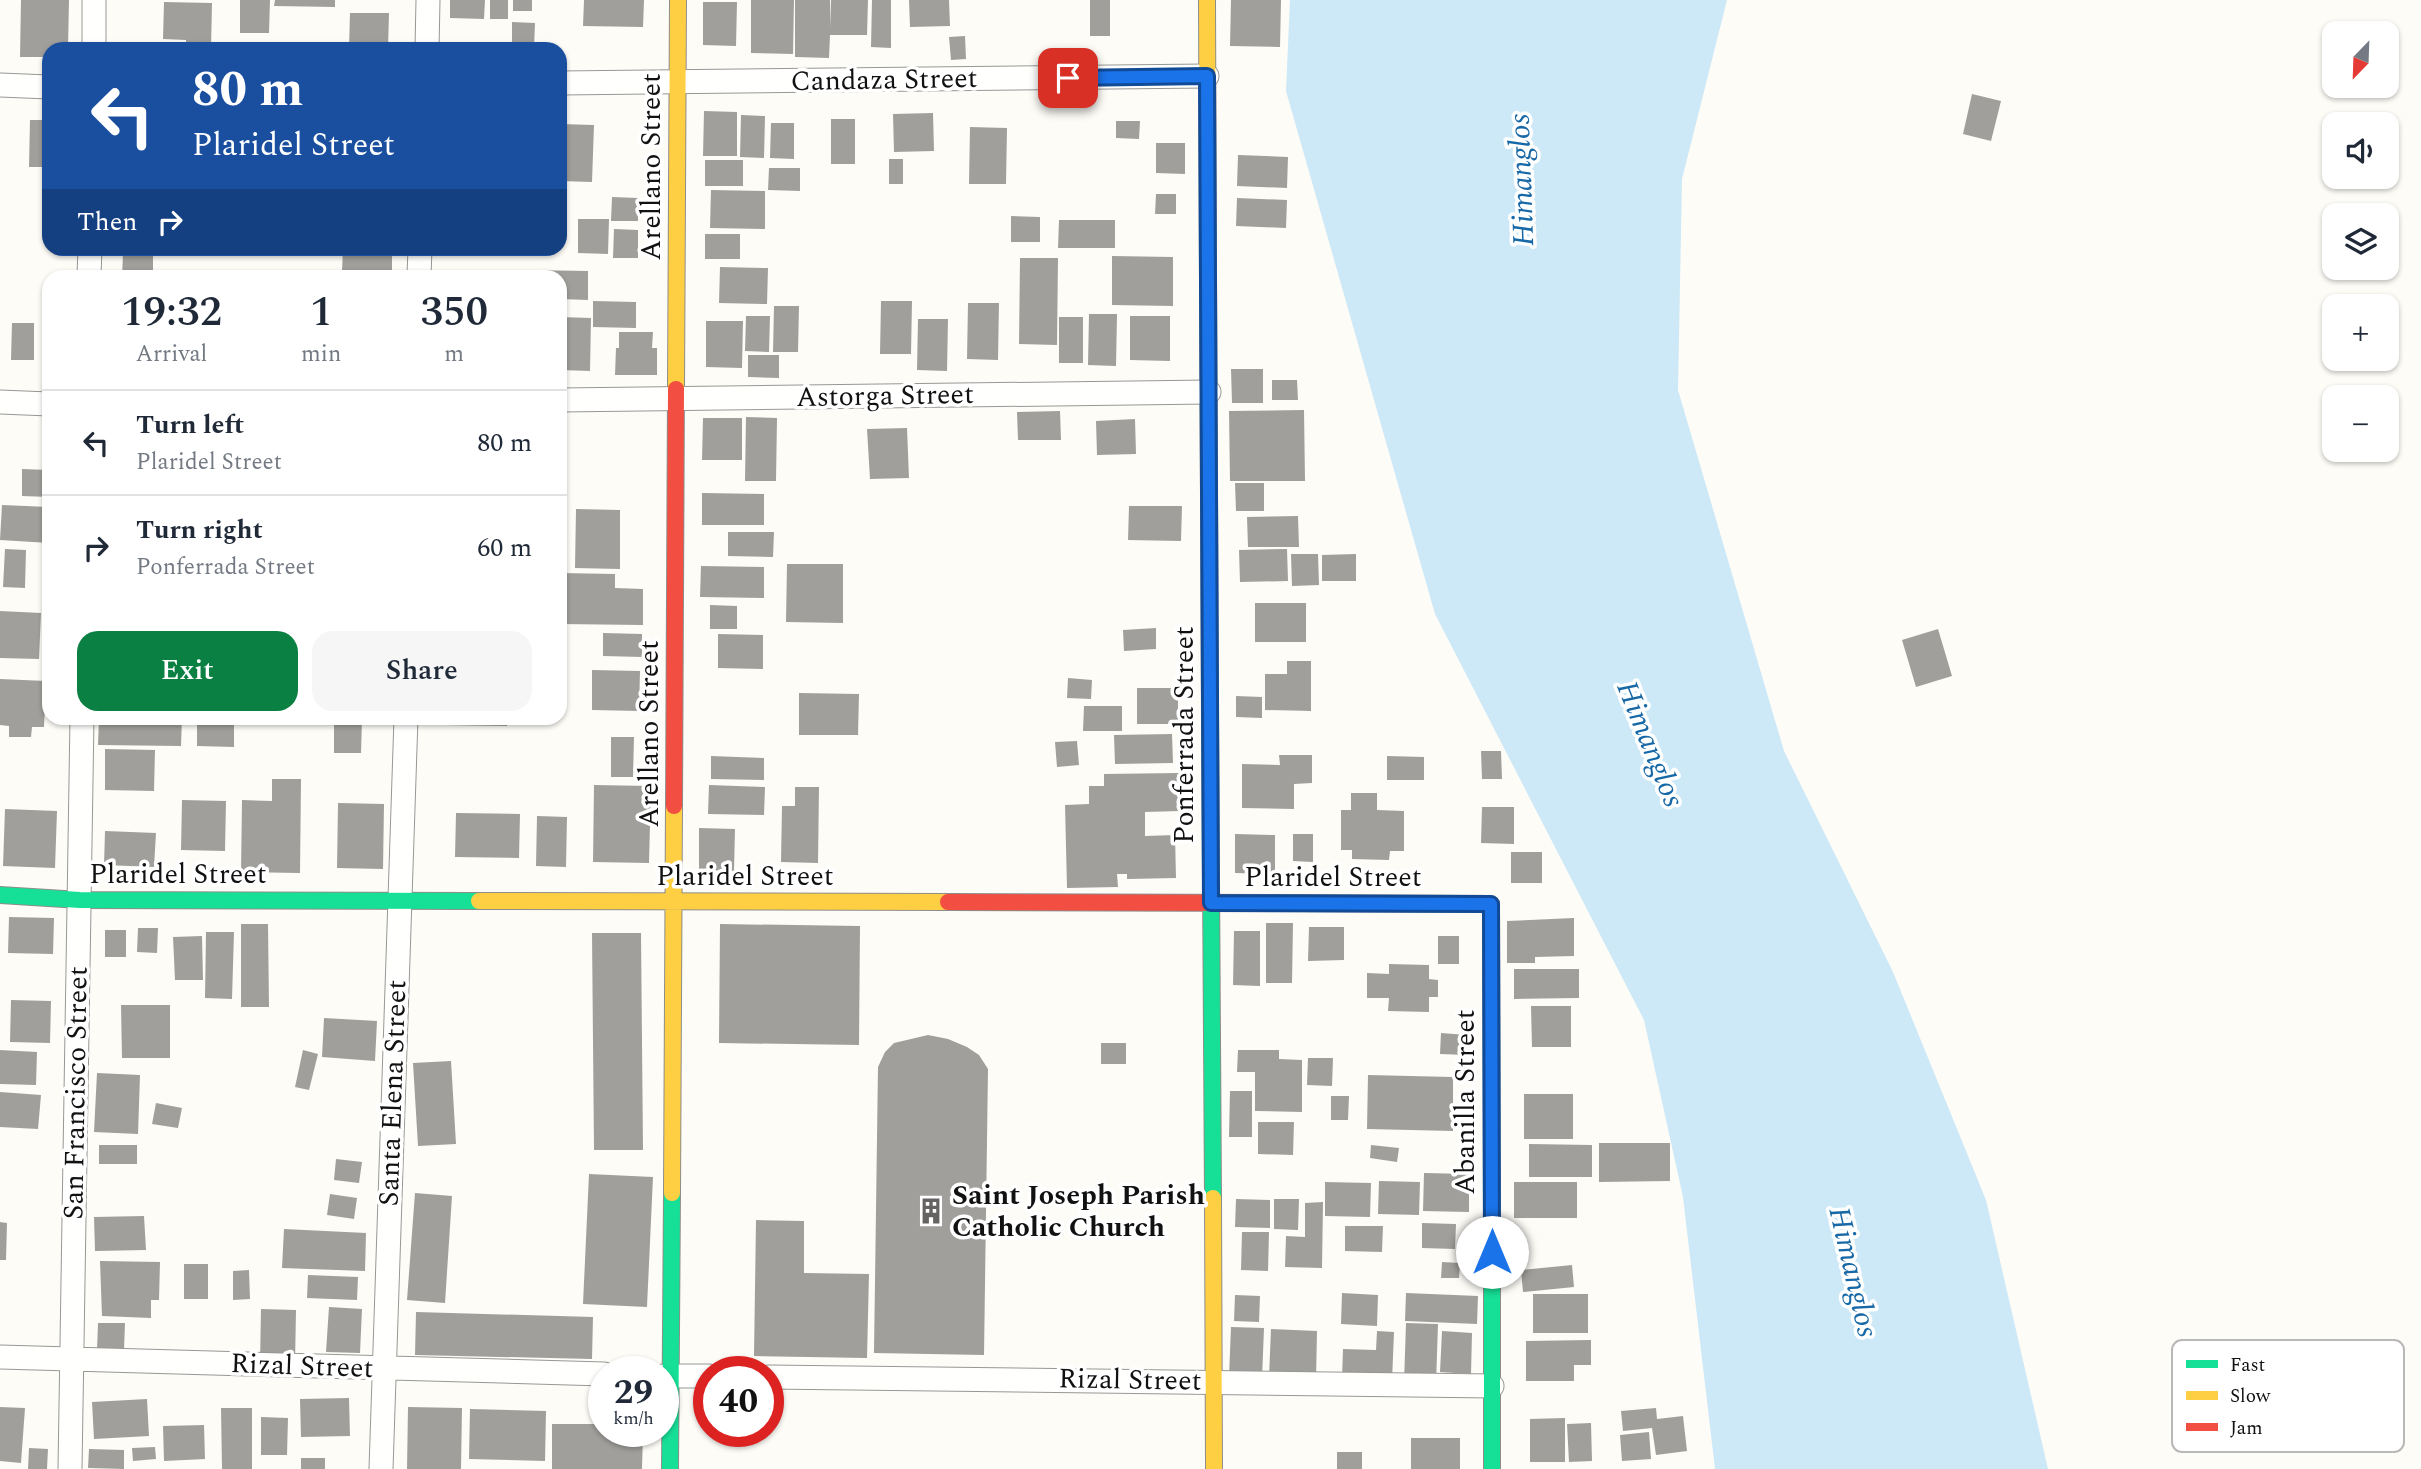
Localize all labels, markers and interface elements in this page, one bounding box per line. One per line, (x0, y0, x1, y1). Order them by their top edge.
north arrow (2322, 21, 2399, 98)
map controls (2322, 21, 2399, 462)
pin (1038, 48, 1098, 108)
text: 80 m (192, 53, 303, 128)
street label: Candaza Street (790, 57, 978, 103)
icon: arrive (1049, 59, 1087, 97)
icon: left (77, 70, 168, 161)
street label: Arellano Street (630, 73, 673, 261)
button: sound (2322, 112, 2399, 189)
water label: Himanglos (1497, 113, 1547, 247)
text: Plaridel Street (192, 121, 395, 170)
text: Then (77, 202, 137, 242)
icon: right (151, 203, 189, 241)
button: layers (2322, 203, 2399, 280)
text: 19:32 (121, 281, 222, 344)
text: 1 (310, 281, 332, 344)
text: 350 (420, 281, 488, 344)
button: + (2322, 294, 2399, 371)
text: Arrival (136, 337, 207, 372)
text: min (301, 337, 341, 372)
text: m (444, 337, 464, 372)
street label: Astorga Street (796, 373, 974, 419)
button: − (2322, 385, 2399, 462)
text: Turn left (136, 405, 244, 445)
text: 80 m (477, 423, 532, 463)
icon: left (77, 424, 115, 462)
text: Plaridel Street (136, 445, 282, 480)
text: Turn right (136, 510, 263, 550)
text: 60 m (477, 528, 532, 568)
icon: right (77, 529, 115, 567)
text: Ponferrada Street (136, 550, 315, 585)
street label: Ponferrada Street (1163, 626, 1206, 844)
button: Exit (77, 631, 298, 711)
button: Share (312, 631, 532, 711)
street label: Arellano Street (628, 640, 671, 828)
water label: Himanglos (1604, 674, 1696, 814)
street label: Plaridel Street (89, 853, 267, 896)
street label: Plaridel Street (656, 855, 834, 898)
street label: Plaridel Street (1244, 856, 1422, 899)
street label: San Francisco Street (52, 966, 100, 1220)
street label: Santa Elena Street (368, 979, 418, 1207)
street label: Abanilla Street (1444, 1009, 1487, 1195)
place label: Saint Joseph Parish Catholic Church (952, 1174, 1205, 1249)
building icon: Saint Joseph Parish Catholic Church (916, 1196, 946, 1226)
water label: Himanglos (1816, 1202, 1890, 1342)
position arrow (1455, 1215, 1529, 1289)
legend (2172, 1340, 2404, 1452)
street label: Rizal Street (230, 1342, 374, 1390)
text: Fast (2230, 1351, 2266, 1380)
speed limit sign: 40 (693, 1356, 784, 1447)
street label: Rizal Street (1058, 1357, 1202, 1403)
text: 29 (614, 1366, 653, 1419)
text: Slow (2230, 1382, 2271, 1411)
text: km/h (613, 1405, 654, 1432)
text: Jam (2230, 1414, 2262, 1443)

